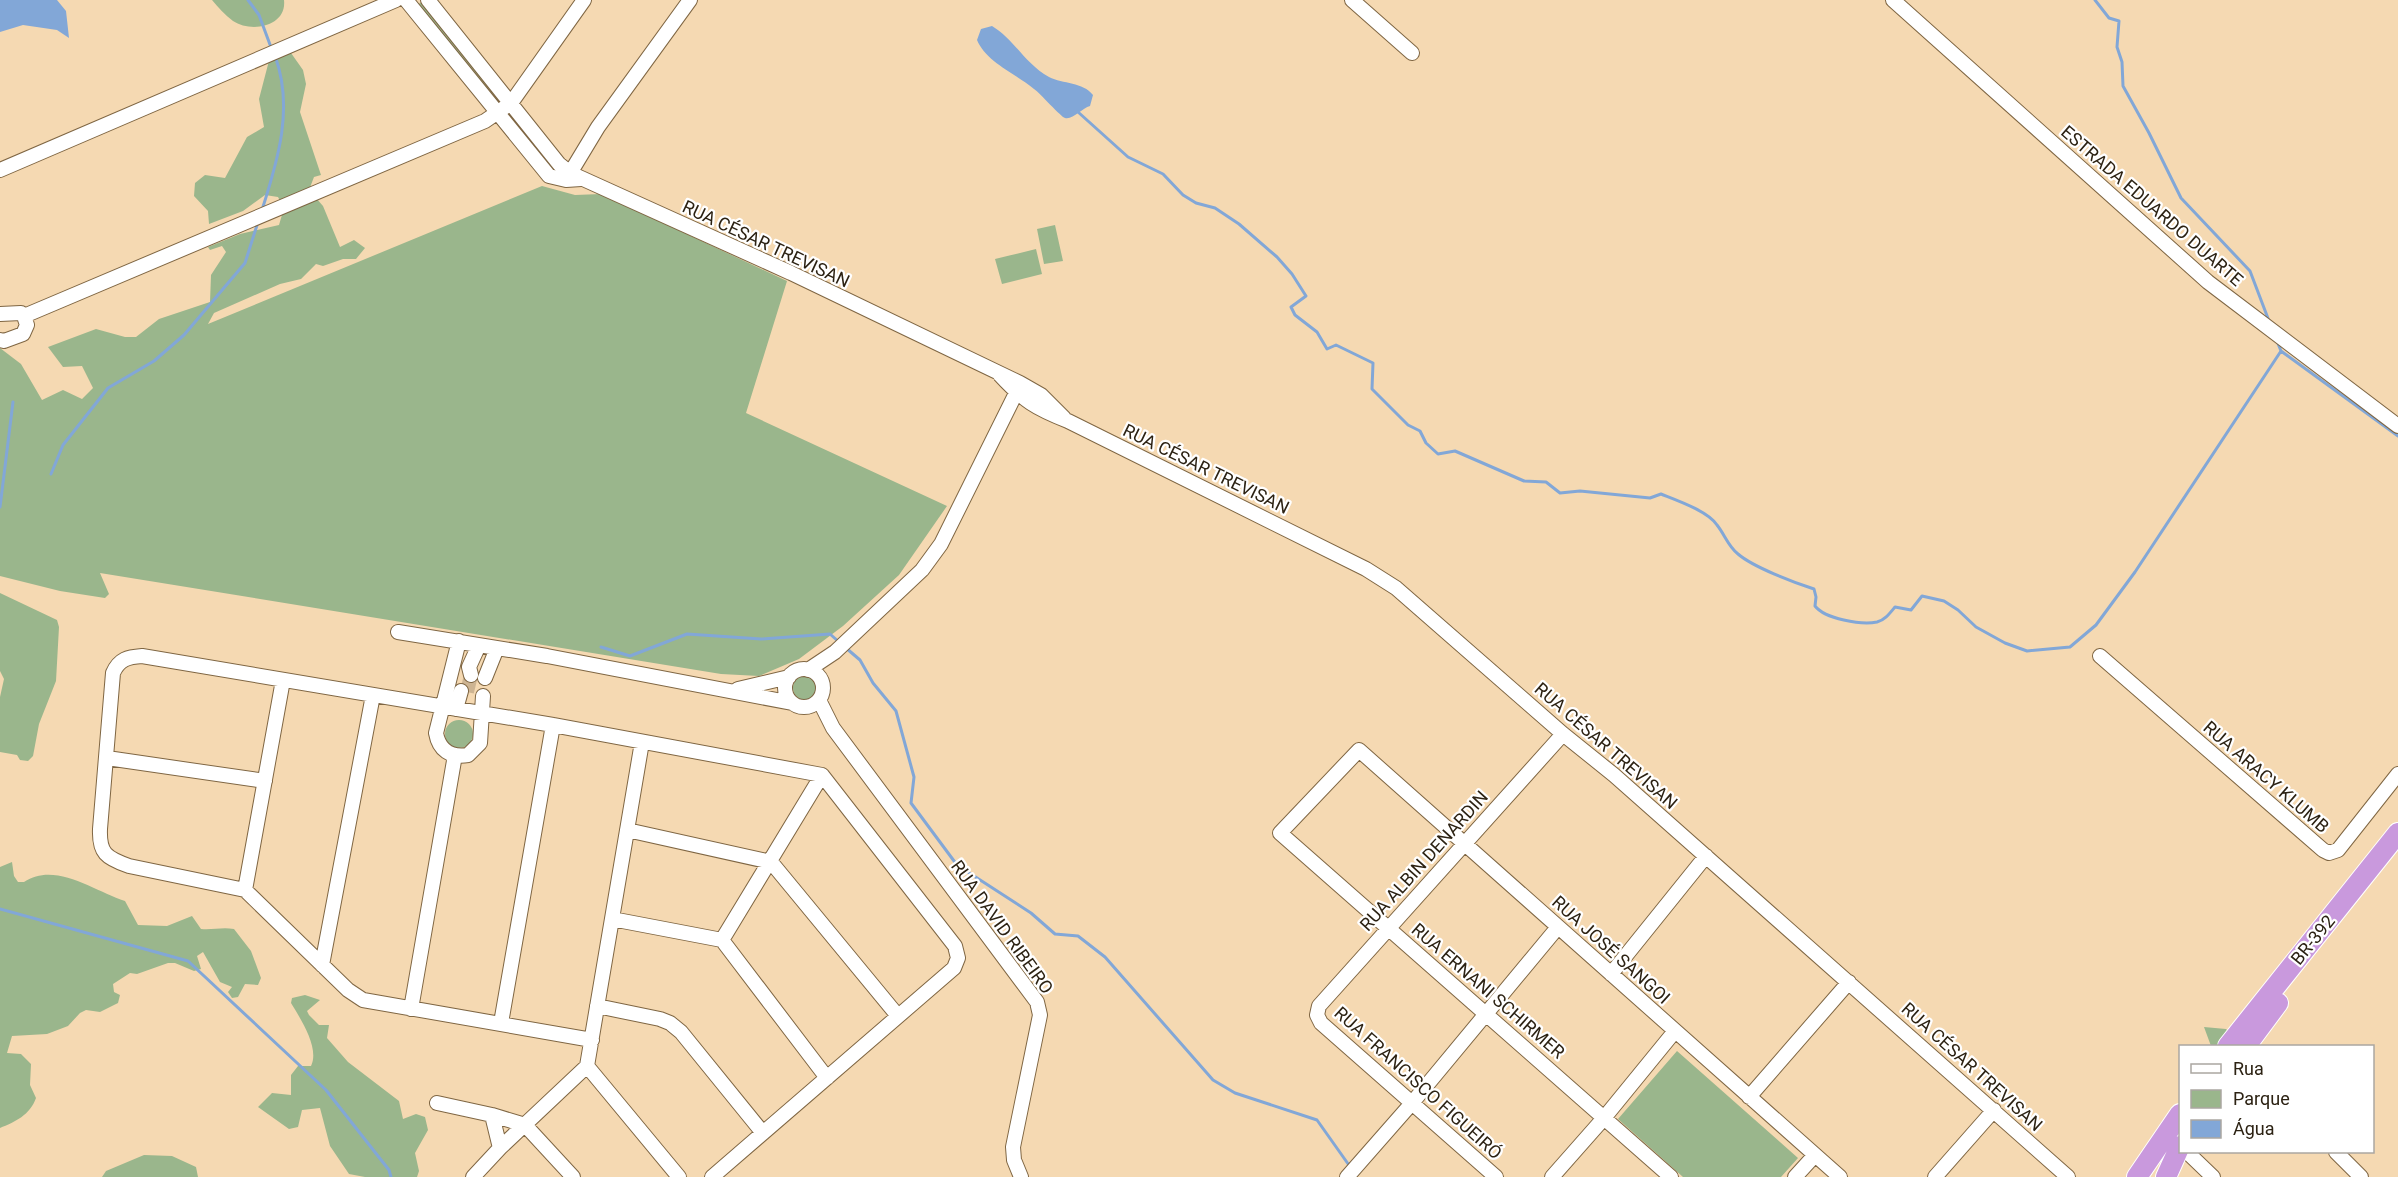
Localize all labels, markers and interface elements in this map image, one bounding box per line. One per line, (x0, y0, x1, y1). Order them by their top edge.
street label: ESTRADA EDUARDO DUARTE (2057, 121, 2247, 290)
street label: RUA CÉSAR TREVISAN (679, 196, 853, 292)
street label: RUA CÉSAR TREVISAN (1120, 419, 1293, 518)
street label: RUA CÉSAR TREVISAN (1531, 678, 1682, 813)
street label: RUA ARACY KLUMB (2199, 716, 2333, 837)
street label: RUA ALBIN DENARDIN (1355, 786, 1492, 935)
street label: RUA DAVID RIBEIRO (947, 856, 1058, 998)
street label: RUA JOSÉ SANGOI (1548, 891, 1675, 1008)
street label: BR-392 (2286, 911, 2339, 969)
street label: RUA ERNANI SCHIRMER (1408, 919, 1569, 1063)
street label: RUA CÉSAR TREVISAN (1898, 998, 2047, 1135)
street label: RUA FRANCISCO FIGUEIRÓ (1330, 1002, 1506, 1163)
legend (2179, 1045, 2374, 1153)
text: Rua (2233, 1058, 2264, 1079)
text: Parque (2233, 1088, 2290, 1109)
text: Água (2233, 1118, 2275, 1139)

